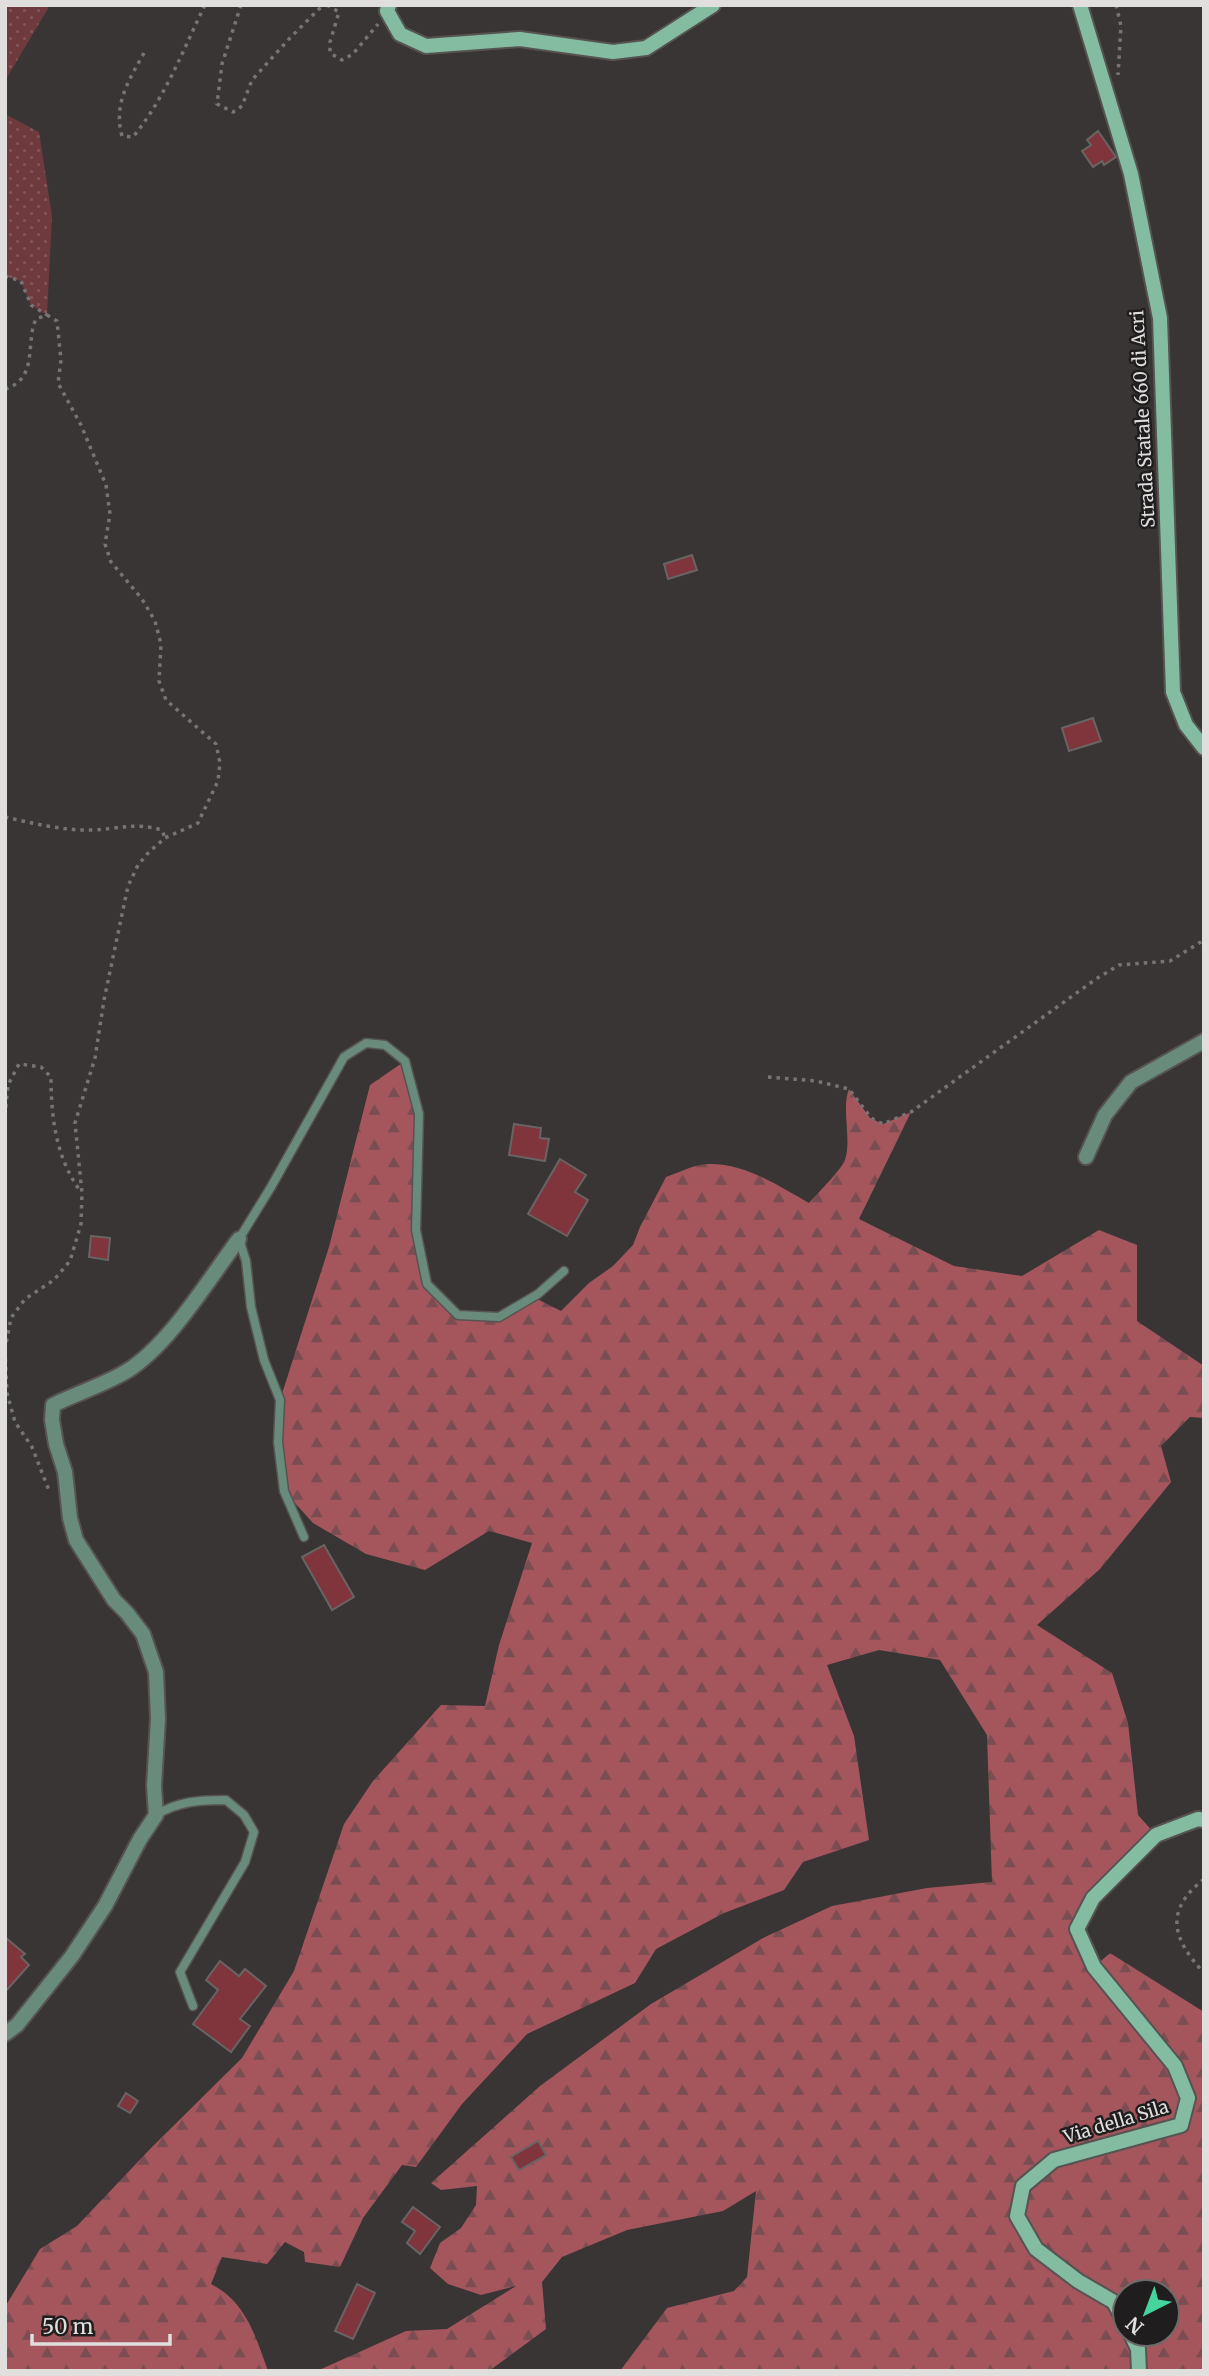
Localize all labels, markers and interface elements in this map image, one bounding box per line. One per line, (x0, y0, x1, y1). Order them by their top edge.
street label: Strada Statale 660 di Acri (1125, 310, 1160, 528)
street label: Via della Sila (1060, 2095, 1171, 2149)
north arrow (1111, 2278, 1181, 2348)
scale bar (32, 2302, 170, 2346)
text: N (1121, 2312, 1148, 2340)
text: 50 m (42, 2313, 93, 2340)

